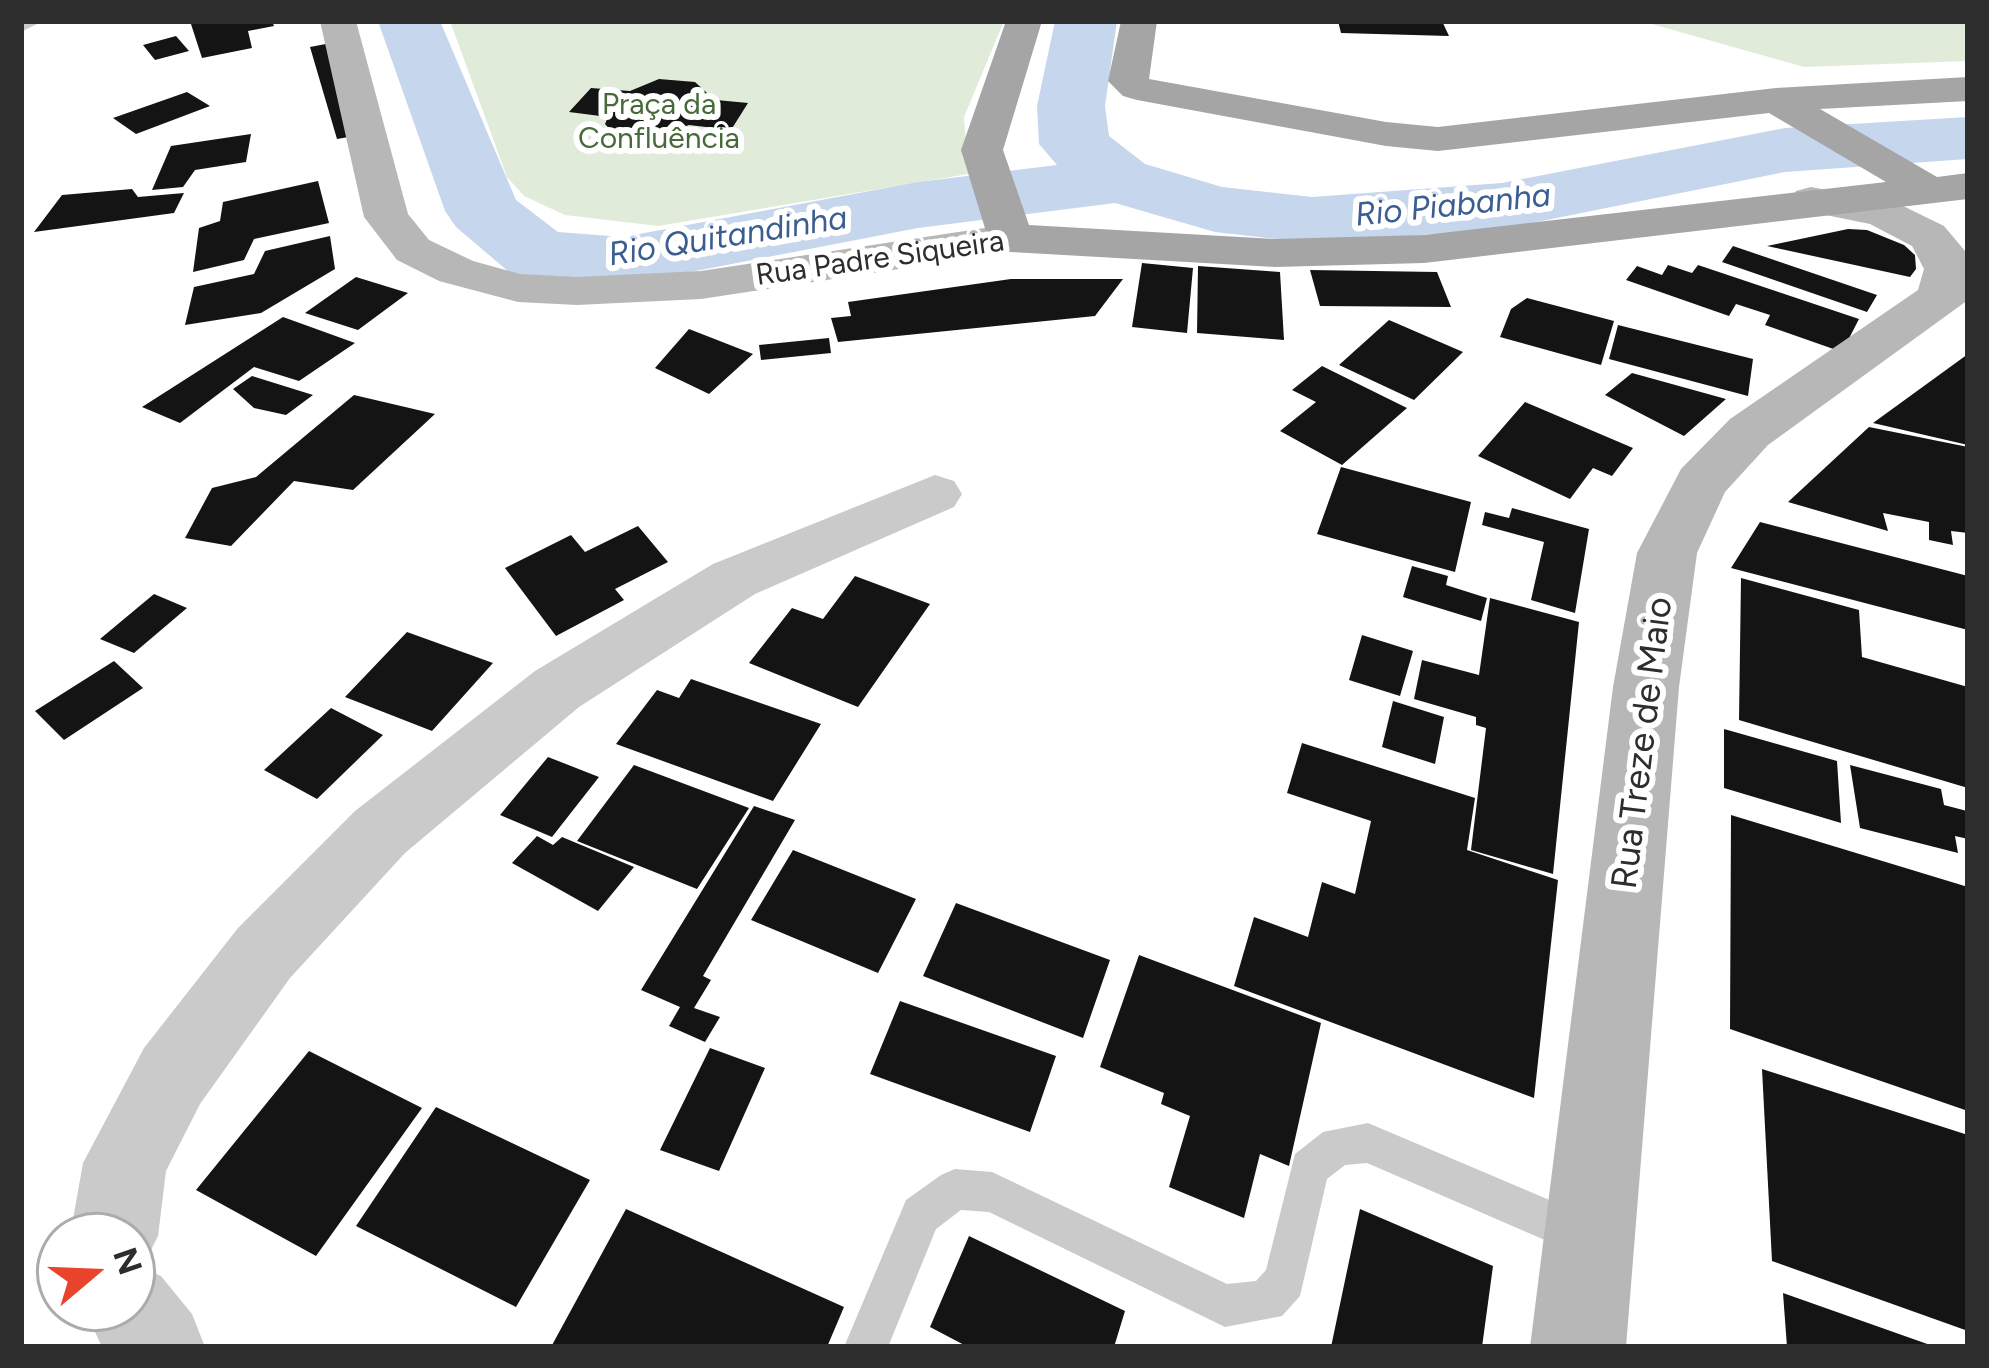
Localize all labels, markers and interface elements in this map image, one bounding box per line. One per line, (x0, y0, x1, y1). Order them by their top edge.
park label: Praça da Confluência (578, 87, 740, 158)
water label: Rio Piabanha (1353, 176, 1553, 236)
water label: Rio Quitandinha (606, 199, 850, 275)
street label: Rua Padre Siqueira (754, 224, 1006, 294)
street label: Rua Treze de Maio (1604, 595, 1682, 891)
north arrow (36, 1212, 156, 1332)
text: N (105, 1243, 150, 1279)

